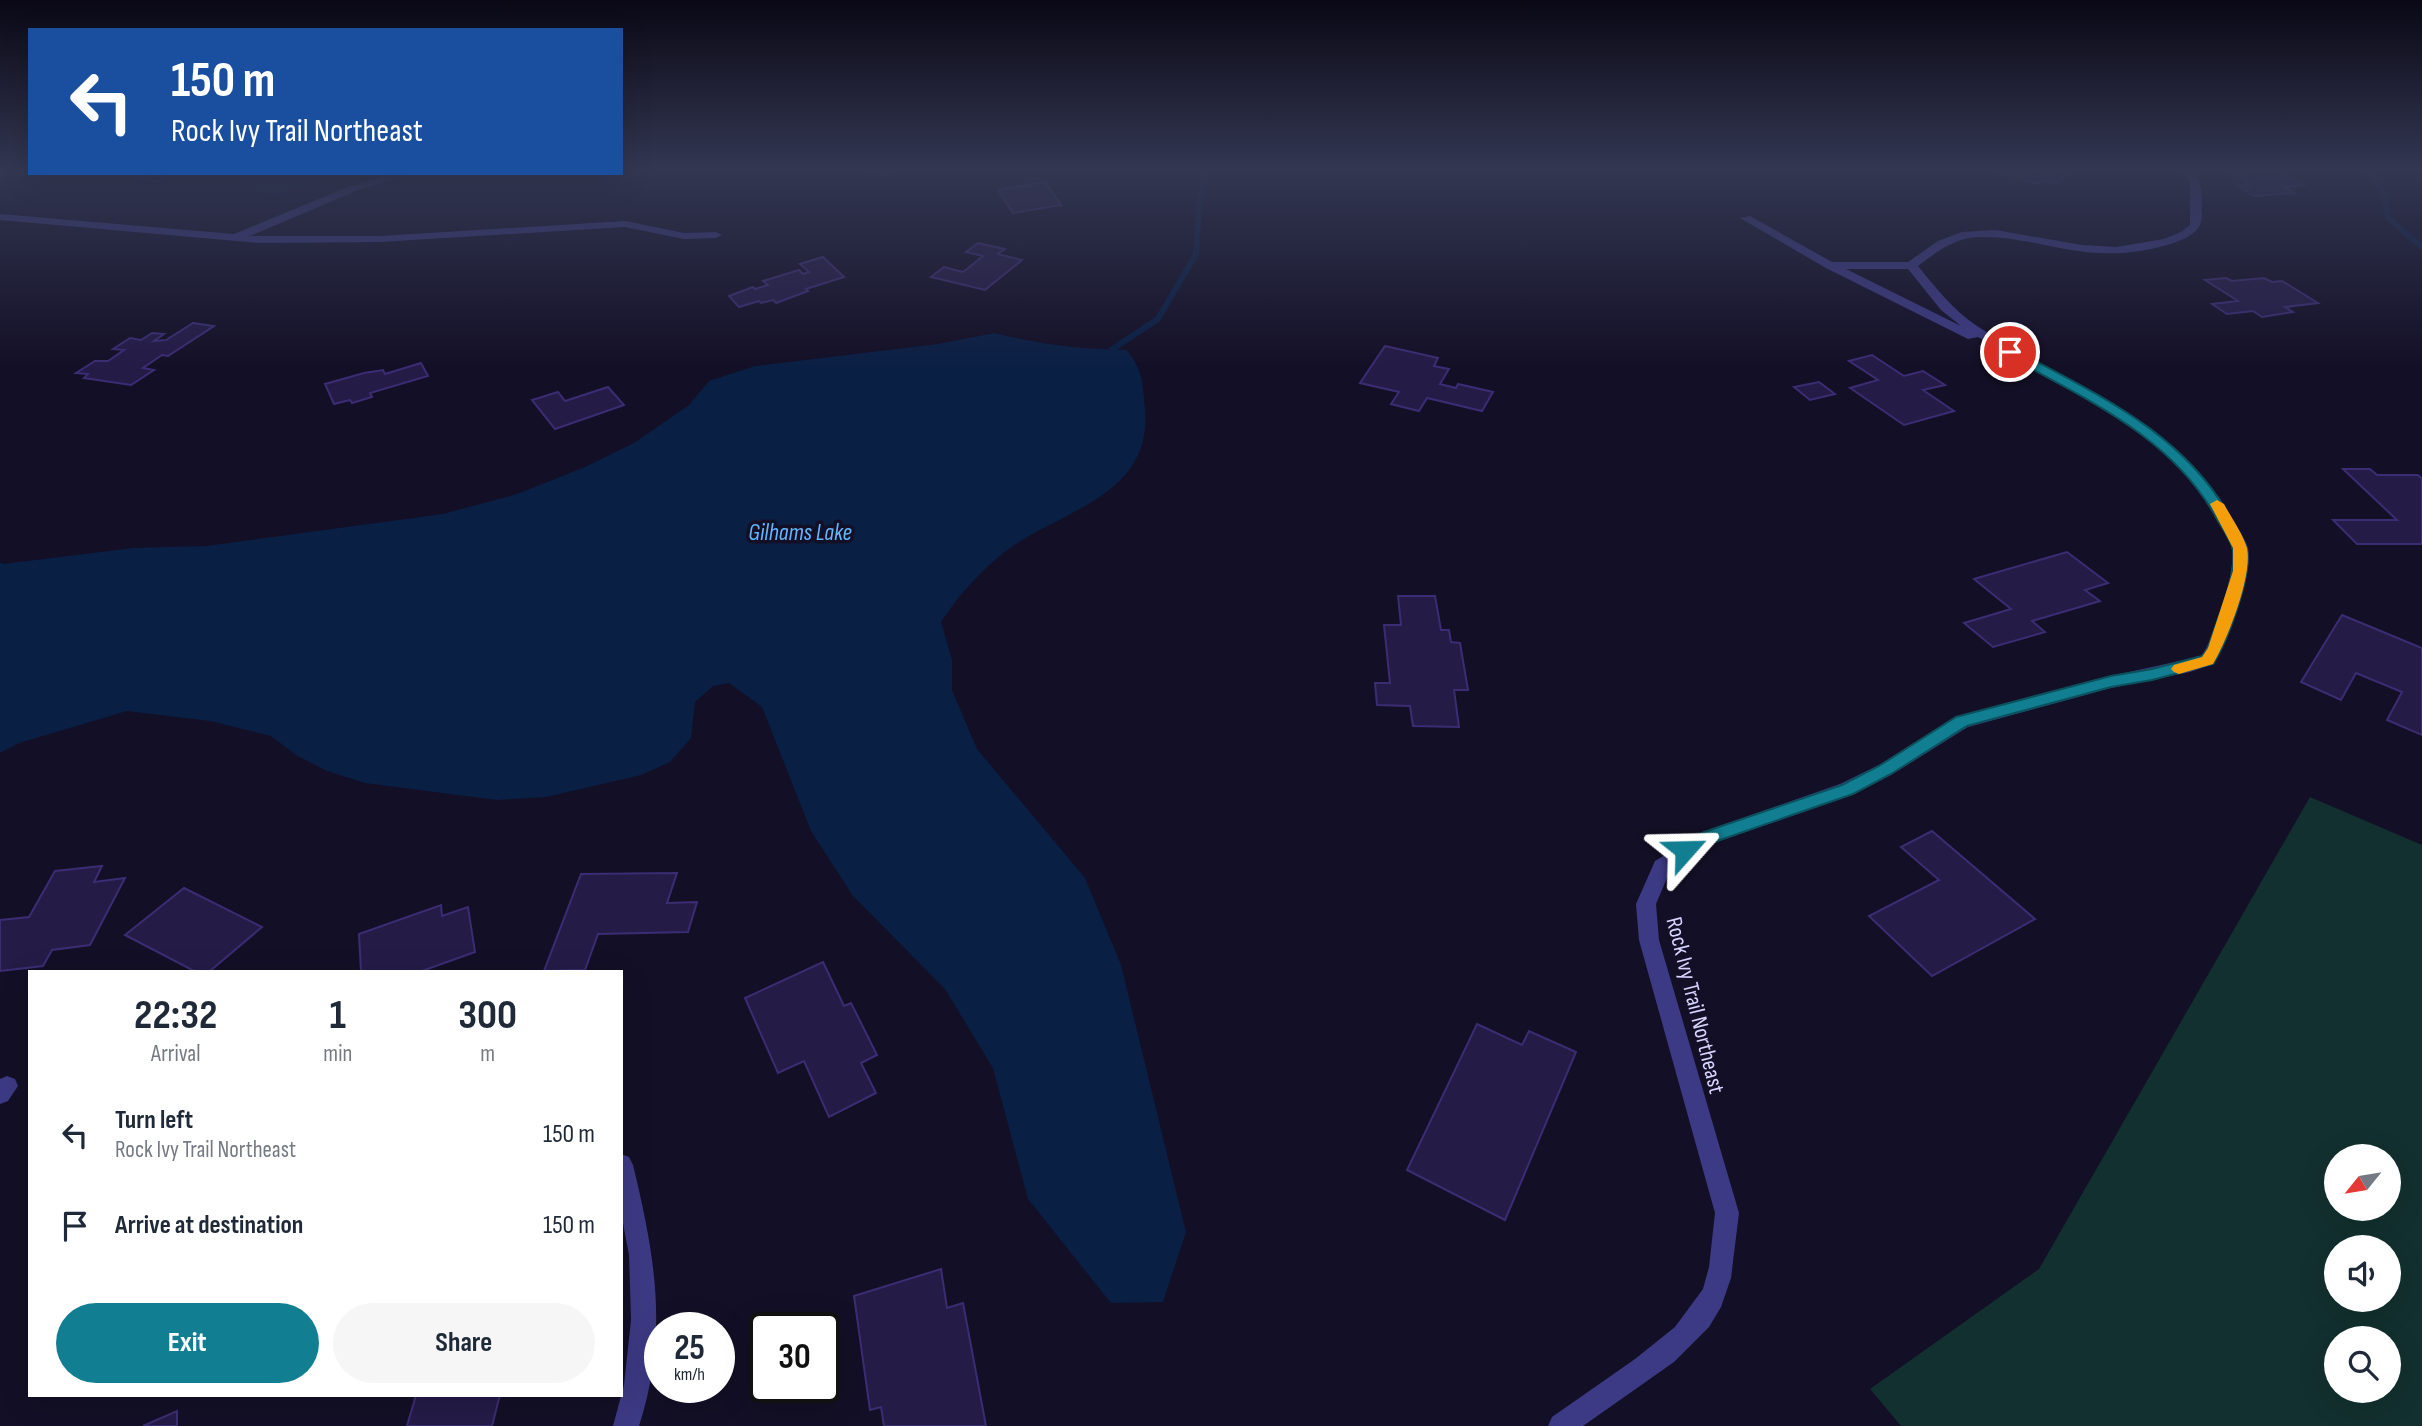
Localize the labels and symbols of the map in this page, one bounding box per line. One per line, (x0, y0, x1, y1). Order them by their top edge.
pin (1980, 322, 2040, 382)
water label: Gilhams Lake (748, 518, 852, 547)
position arrow (1648, 813, 1722, 887)
street label: Rock Ivy Trail Northeast (1660, 914, 1731, 1096)
north arrow (2324, 1144, 2401, 1222)
speed limit sign: 30 (749, 1312, 840, 1403)

